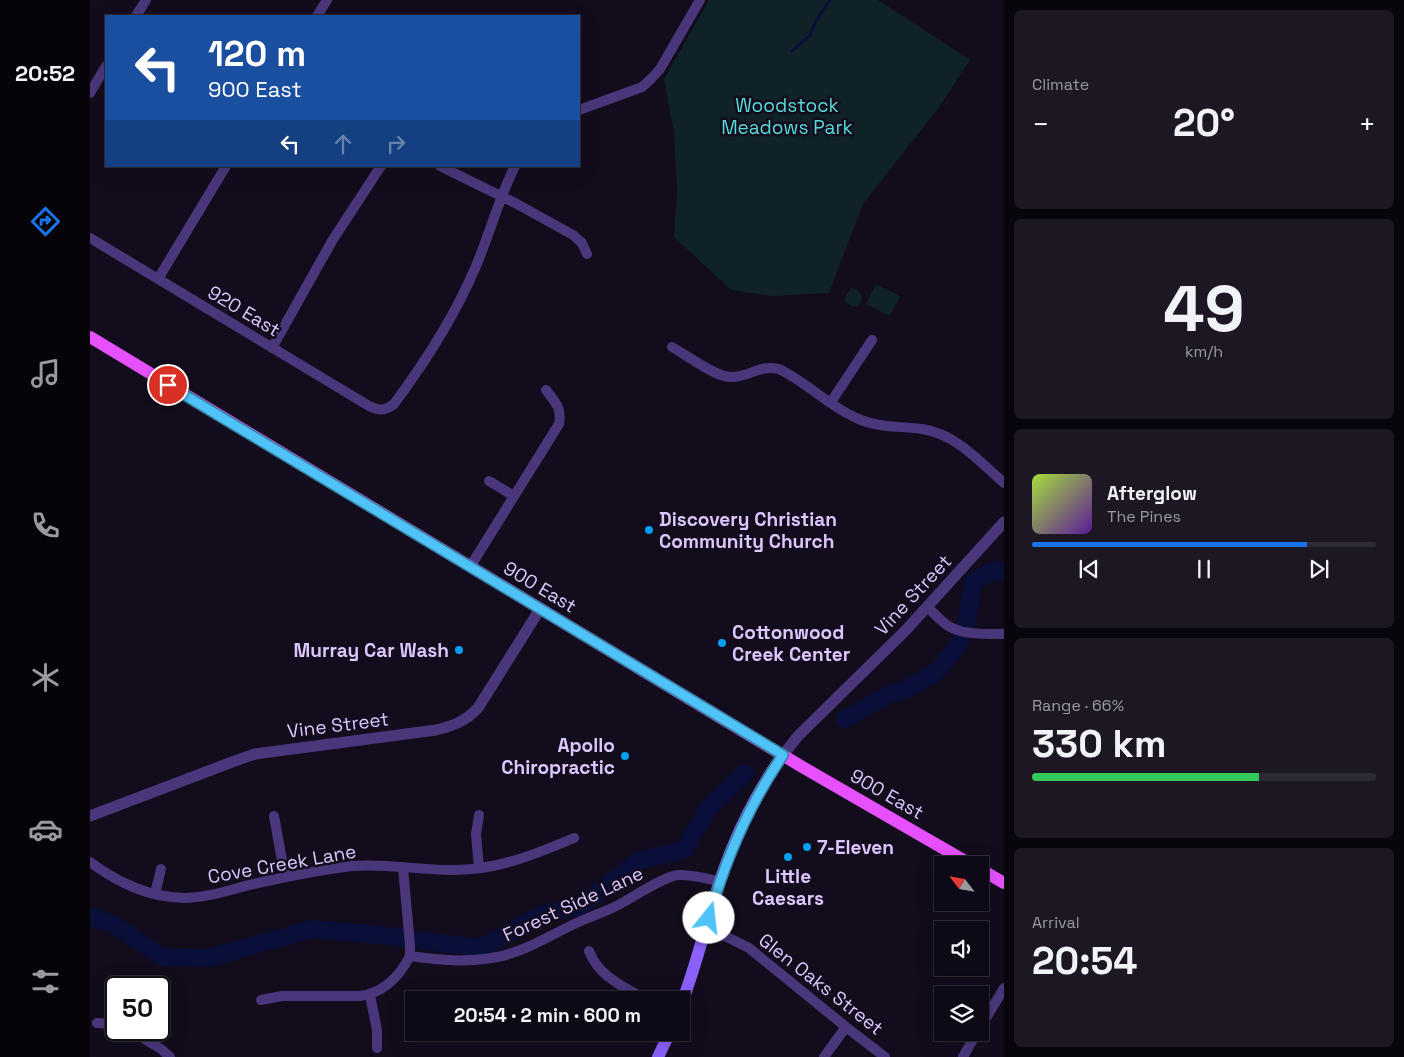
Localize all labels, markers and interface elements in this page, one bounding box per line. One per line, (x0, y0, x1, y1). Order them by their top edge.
text: 120 m (208, 32, 306, 76)
icon: left (125, 35, 190, 100)
text: 20:52 (15, 59, 75, 87)
text: Climate (1032, 74, 1089, 95)
text: 900 East (208, 75, 302, 103)
park label: Woodstock Meadows Park (721, 93, 853, 140)
text: 20° (1173, 99, 1235, 147)
text: − (1032, 106, 1049, 142)
text: + (1359, 106, 1376, 142)
icon: left (276, 130, 304, 158)
icon: ahead (329, 130, 357, 158)
icon: right (382, 130, 410, 158)
icon: directions (28, 204, 63, 239)
text: 49 (1163, 267, 1245, 350)
street label: 920 East (203, 280, 285, 342)
text: km/h (1185, 341, 1223, 362)
icon: music (28, 356, 63, 391)
pin (147, 364, 189, 406)
icon: arrive (154, 371, 182, 399)
text: Afterglow (1107, 481, 1197, 506)
text: The Pines (1107, 506, 1181, 527)
place label: Discovery Christian Community Church (659, 507, 837, 554)
icon: phone (28, 508, 63, 543)
marker: Discovery Christian Community Church (643, 524, 655, 536)
street label: Vine Street (869, 549, 957, 641)
street label: 900 East (499, 555, 581, 619)
icon: previous (1075, 555, 1103, 583)
icon: pause (1190, 555, 1218, 583)
icon: next (1305, 555, 1333, 583)
place label: Cottonwood Creek Center (732, 620, 850, 667)
marker: Cottonwood Creek Center (716, 637, 728, 649)
place label: Murray Car Wash (294, 638, 449, 663)
marker: Murray Car Wash (453, 644, 465, 656)
icon: climate (28, 660, 63, 695)
text: Range · 66% (1032, 695, 1124, 716)
street label: Vine Street (286, 706, 390, 744)
text: 330 km (1032, 720, 1166, 768)
place label: Apollo Chiropractic (501, 733, 615, 780)
marker: Apollo Chiropractic (619, 750, 631, 762)
street label: 900 East (846, 763, 928, 825)
icon: car (28, 812, 63, 847)
place label: 7-Eleven (817, 835, 894, 860)
street label: Cove Creek Lane (206, 839, 358, 889)
marker: 7-Eleven (801, 841, 813, 853)
marker: Little Caesars (782, 851, 794, 863)
north arrow (934, 856, 989, 911)
map controls (934, 856, 989, 1041)
street label: Forest Side Lane (499, 861, 647, 947)
place label: Little Caesars (752, 864, 824, 911)
position arrow (682, 891, 734, 943)
text: Arrival (1032, 912, 1080, 933)
button: sound (934, 921, 989, 976)
street label: Glen Oaks Street (754, 927, 888, 1041)
text: 20:54 (1032, 937, 1138, 985)
icon: filters (28, 964, 63, 999)
speed limit sign: 50 (105, 976, 170, 1041)
button: layers (934, 986, 989, 1041)
text: 20:54 · 2 min · 600 m (454, 1003, 641, 1028)

